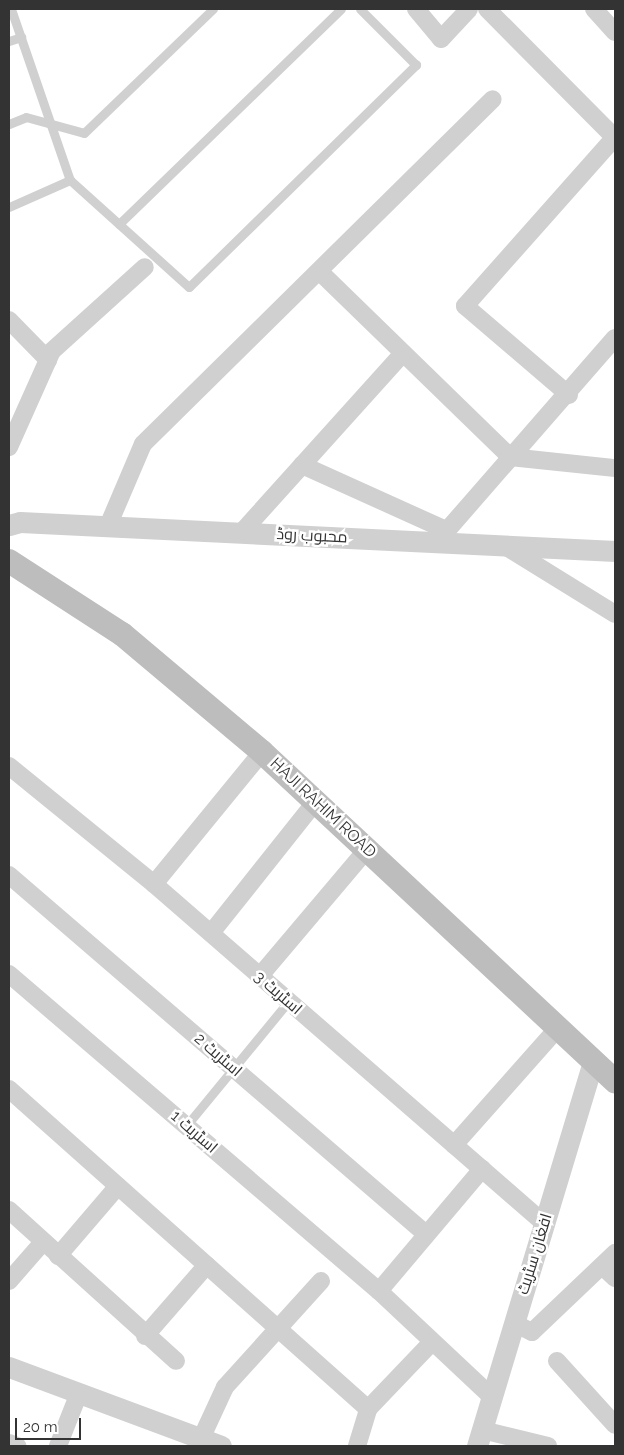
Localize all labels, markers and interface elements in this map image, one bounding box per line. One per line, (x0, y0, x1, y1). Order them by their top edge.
street label: محبوب روڈ (276, 525, 348, 547)
street label: HAJI RAHIM ROAD (266, 754, 380, 862)
street label: اسٹریٹ 3 (250, 967, 306, 1019)
street label: اسٹریٹ 2 (190, 1029, 246, 1081)
street label: اسٹریٹ 1 (167, 1107, 221, 1157)
street label: افغان سٹریٹ (514, 1211, 556, 1297)
scale bar (18, 1408, 84, 1440)
text: 20 m (23, 1418, 58, 1436)

